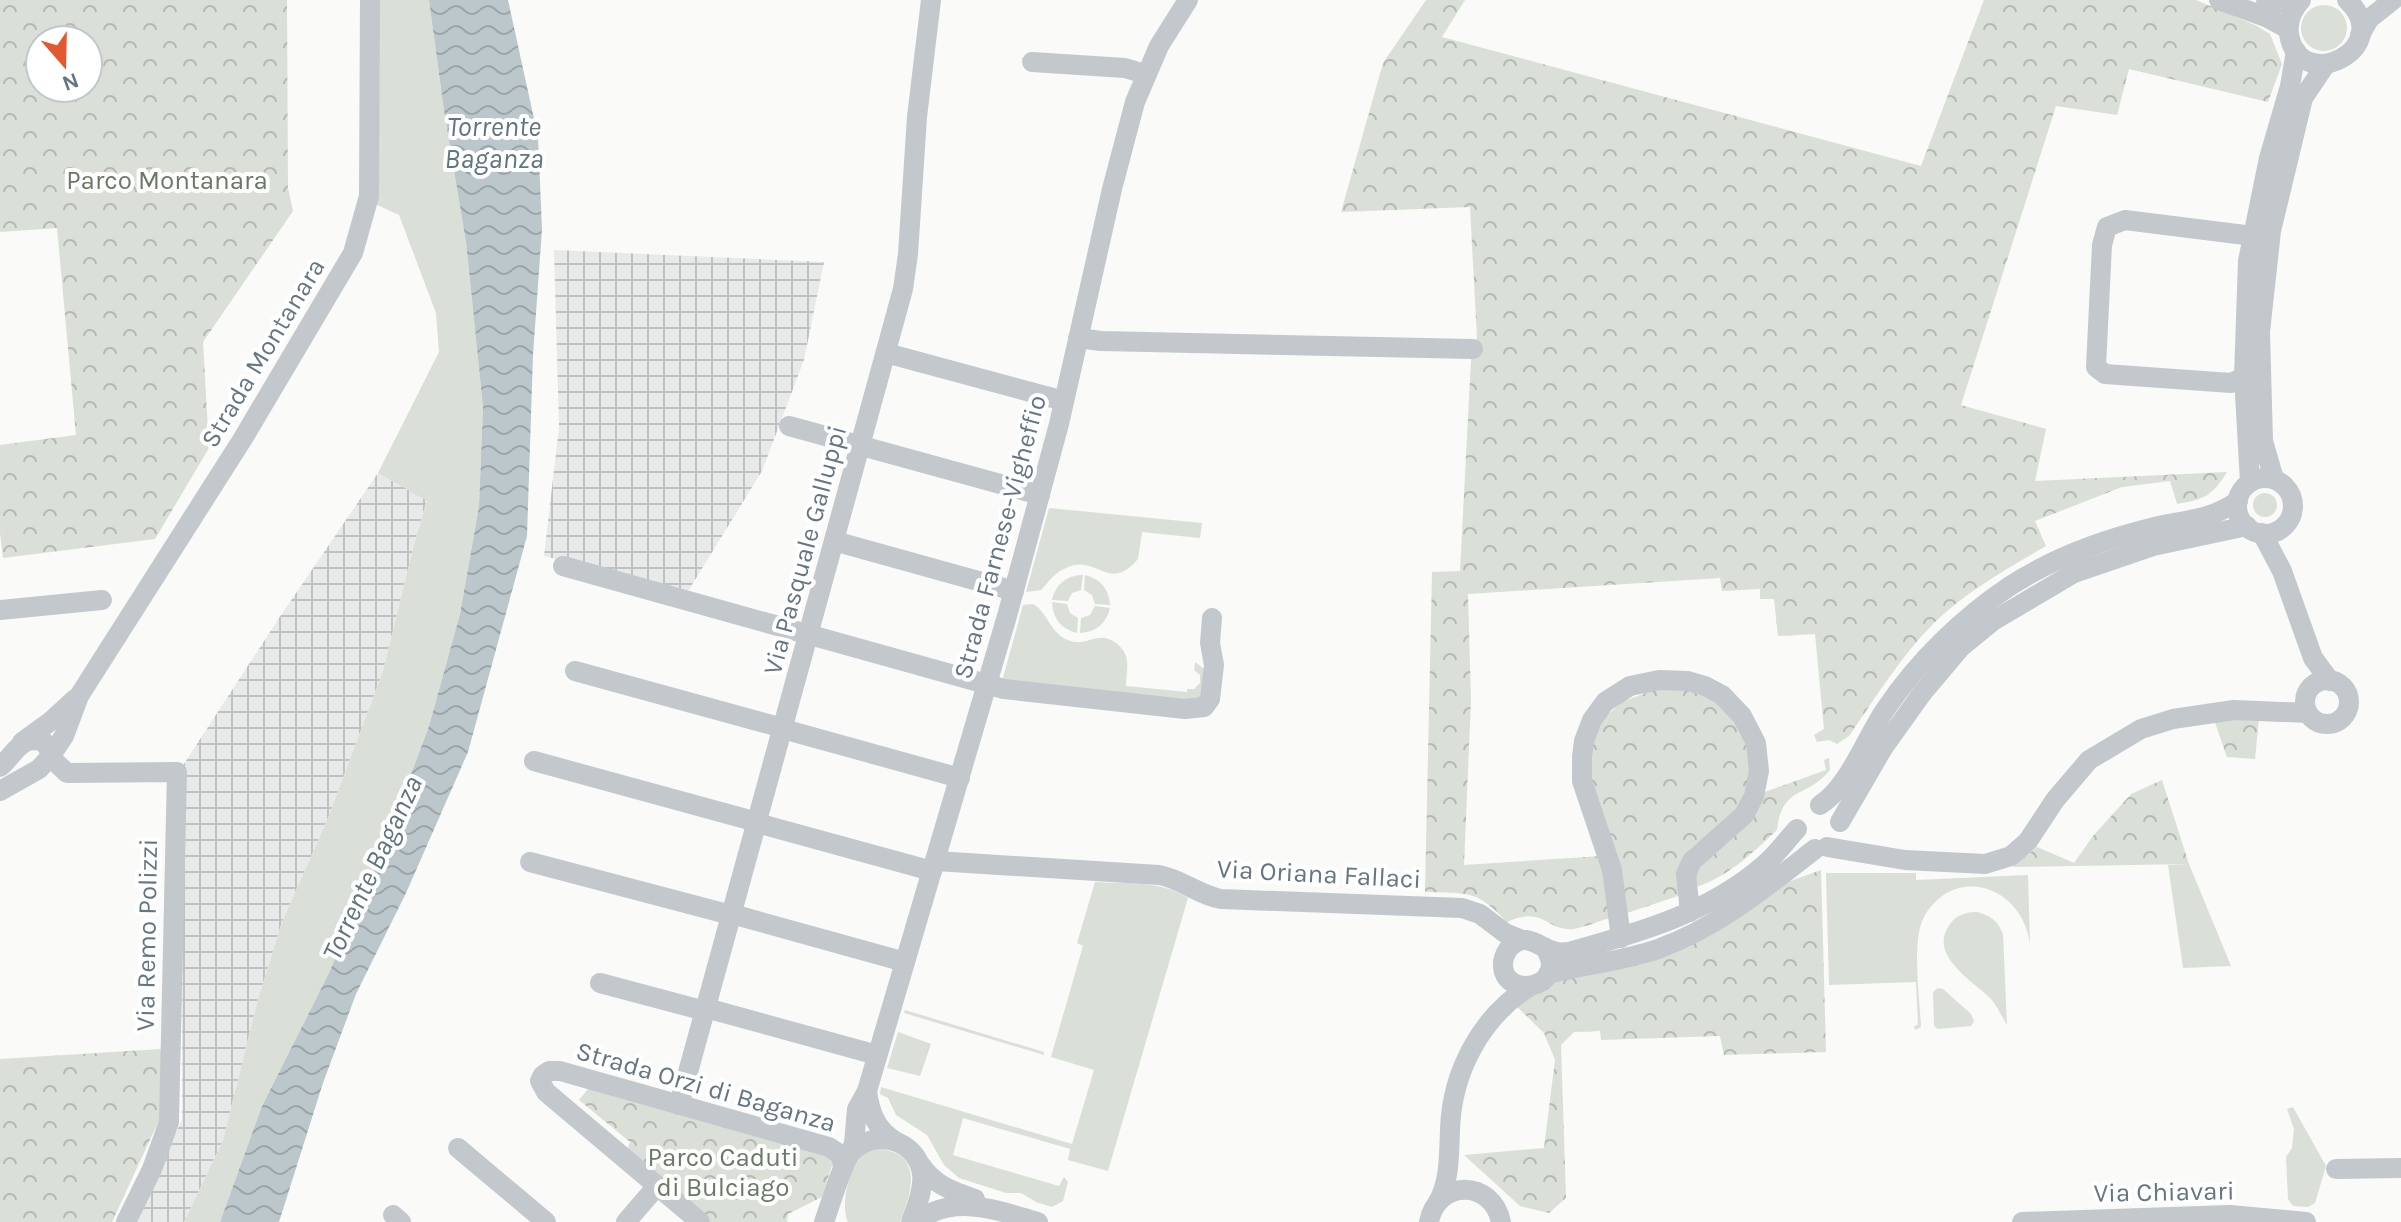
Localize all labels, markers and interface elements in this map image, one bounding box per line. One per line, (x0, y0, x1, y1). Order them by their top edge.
north arrow (24, 24, 104, 104)
text: N (59, 67, 82, 97)
water label: Torrente Baganza (444, 110, 544, 175)
park label: Parco Montanara (66, 165, 268, 196)
street label: Strada Montanara (194, 253, 332, 453)
street label: Strada Farnese-Vigheffio (947, 392, 1053, 682)
street label: Via Pasquale Galluppi (757, 422, 853, 678)
water label: Torrente Baganza (315, 771, 429, 965)
street label: Via Remo Polizzi (130, 838, 164, 1032)
street label: Via Oriana Fallaci (1216, 853, 1422, 895)
street label: Strada Orzi di Baganza (573, 1035, 839, 1139)
park label: Parco Caduti di Bulciago (648, 1142, 798, 1203)
street label: Via Chiavari (2093, 1175, 2235, 1209)

